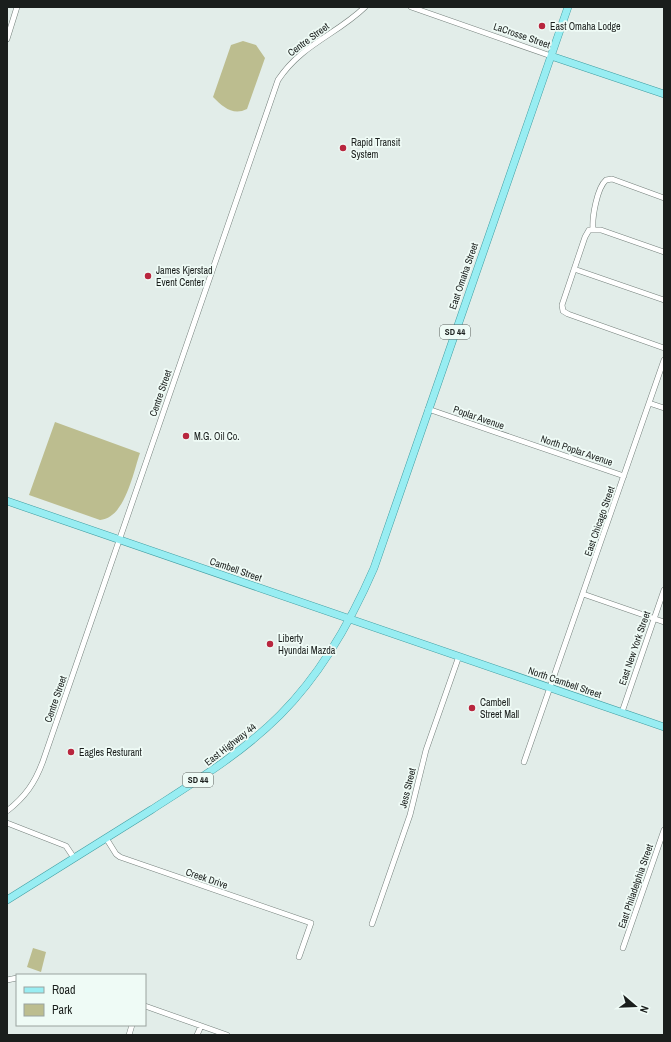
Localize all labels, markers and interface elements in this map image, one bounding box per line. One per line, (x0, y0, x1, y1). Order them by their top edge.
street label: Centre Street (285, 19, 332, 59)
street label: LaCrosse Street (492, 20, 553, 51)
place label: East Omaha Lodge (550, 20, 621, 33)
marker: East Omaha Lodge (537, 21, 547, 31)
place label: Rapid Transit System (351, 136, 401, 161)
marker: Rapid Transit System (338, 143, 348, 153)
street label: East Omaha Street (446, 240, 481, 311)
place label: James Kjerstad Event Center (156, 264, 213, 289)
marker: James Kjerstad Event Center (143, 271, 153, 281)
road number: SD 44 (440, 325, 470, 339)
street label: Centre Street (146, 367, 175, 418)
street label: Poplar Avenue (452, 403, 507, 432)
place label: M.G. Oil Co. (194, 430, 240, 443)
marker: M.G. Oil Co. (181, 431, 191, 441)
street label: North Poplar Avenue (539, 432, 615, 469)
street label: East Chicago Street (581, 484, 618, 558)
street label: Cambell Street (208, 554, 264, 585)
street label: East New York Street (616, 609, 653, 687)
place label: Liberty Hyundai Mazda (278, 632, 336, 657)
marker: Liberty Hyundai Mazda (265, 639, 275, 649)
street label: North Cambell Street (527, 664, 604, 701)
street label: Centre Street (41, 673, 70, 724)
place label: Cambell Street Mall (480, 696, 519, 721)
marker: Cambell Street Mall (467, 703, 477, 713)
street label: East Highway 44 (202, 720, 259, 769)
place label: Eagles Resturant (79, 746, 143, 759)
marker: Eagles Resturant (66, 747, 76, 757)
street label: Jess Street (396, 766, 419, 810)
road number: SD 44 (183, 773, 213, 787)
street label: East Philadelphia Street (615, 842, 656, 930)
street label: Creek Drive (184, 865, 230, 892)
legend (16, 974, 146, 1026)
text: Road (52, 982, 76, 998)
north arrow (615, 986, 655, 1026)
text: Park (52, 1002, 72, 1018)
text: N (637, 1004, 652, 1015)

